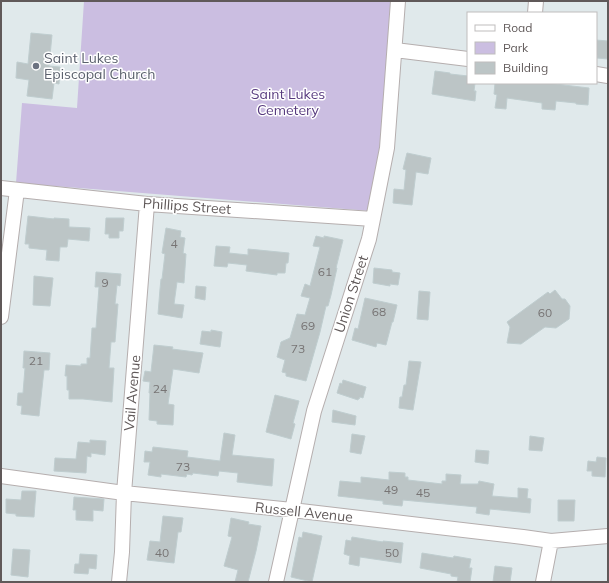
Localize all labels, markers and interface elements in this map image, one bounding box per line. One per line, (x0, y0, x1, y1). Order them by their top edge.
legend (467, 12, 597, 84)
text: Road (503, 20, 532, 35)
text: Park (503, 40, 529, 55)
place label: Saint Lukes Episcopal Church (44, 49, 155, 83)
text: Building (503, 60, 548, 75)
marker: Saint Lukes Episcopal Church (31, 61, 41, 71)
park label: Saint Lukes Cemetery (251, 85, 325, 119)
street label: Phillips Street (142, 194, 232, 218)
house number: 4 (170, 236, 178, 251)
street label: Union Street (330, 253, 372, 335)
house number: 61 (318, 264, 332, 279)
house number: 9 (101, 275, 109, 290)
house number: 68 (372, 304, 386, 319)
house number: 60 (538, 305, 552, 320)
house number: 69 (301, 318, 315, 333)
house number: 73 (291, 341, 305, 356)
house number: 21 (29, 353, 43, 368)
street label: Vail Avenue (120, 354, 144, 432)
house number: 24 (153, 381, 167, 396)
house number: 73 (176, 459, 190, 474)
house number: 49 (384, 482, 398, 497)
house number: 45 (416, 485, 430, 500)
street label: Russell Avenue (254, 498, 354, 526)
house number: 40 (155, 545, 169, 560)
house number: 50 (385, 545, 399, 560)

